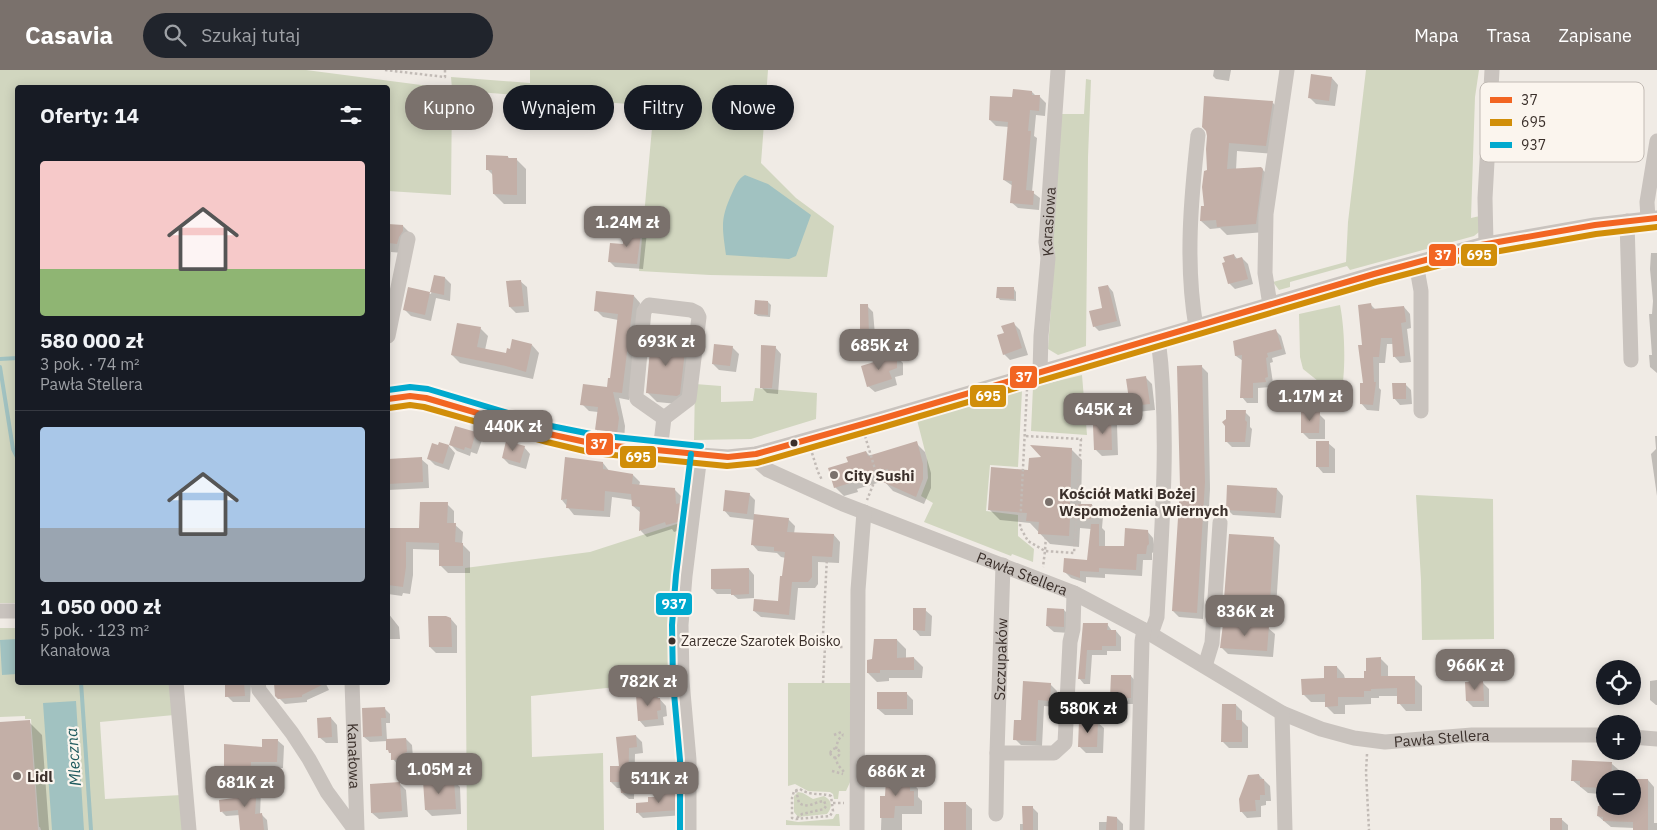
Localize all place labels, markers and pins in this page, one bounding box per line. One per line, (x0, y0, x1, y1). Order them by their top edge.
pin: 1.24M zł (575, 206, 679, 248)
pin: 693K zł (620, 324, 712, 367)
pin: 685K zł (833, 328, 925, 371)
pin: 1.17M zł (1258, 380, 1362, 422)
pin: 645K zł (1057, 392, 1149, 435)
pin: 440K zł (467, 410, 559, 452)
unlabelled marker (789, 438, 799, 448)
place label: City Sushi (844, 466, 914, 485)
marker: City Sushi (828, 469, 840, 481)
place label: Kościół Matki Bożej Wspomożenia Wiernych (1059, 484, 1228, 520)
marker: Kościół Matki Bożej Wspomożenia Wiernych (1043, 496, 1055, 508)
pin: 836K zł (1199, 594, 1291, 637)
place label: Zarzecze Szarotek Boisko (681, 632, 841, 650)
marker: Zarzecze Szarotek Boisko (667, 636, 677, 646)
pin: 966K zł (1429, 648, 1521, 691)
pin: 782K zł (602, 664, 694, 707)
pin: 580K zł (1042, 692, 1134, 734)
pin: 1.05M zł (387, 752, 491, 795)
pin: 686K zł (850, 754, 942, 797)
pin: 511K zł (613, 762, 705, 804)
pin: 681K zł (199, 766, 291, 808)
place label: Lidl (27, 767, 53, 786)
marker: Lidl (11, 770, 23, 782)

